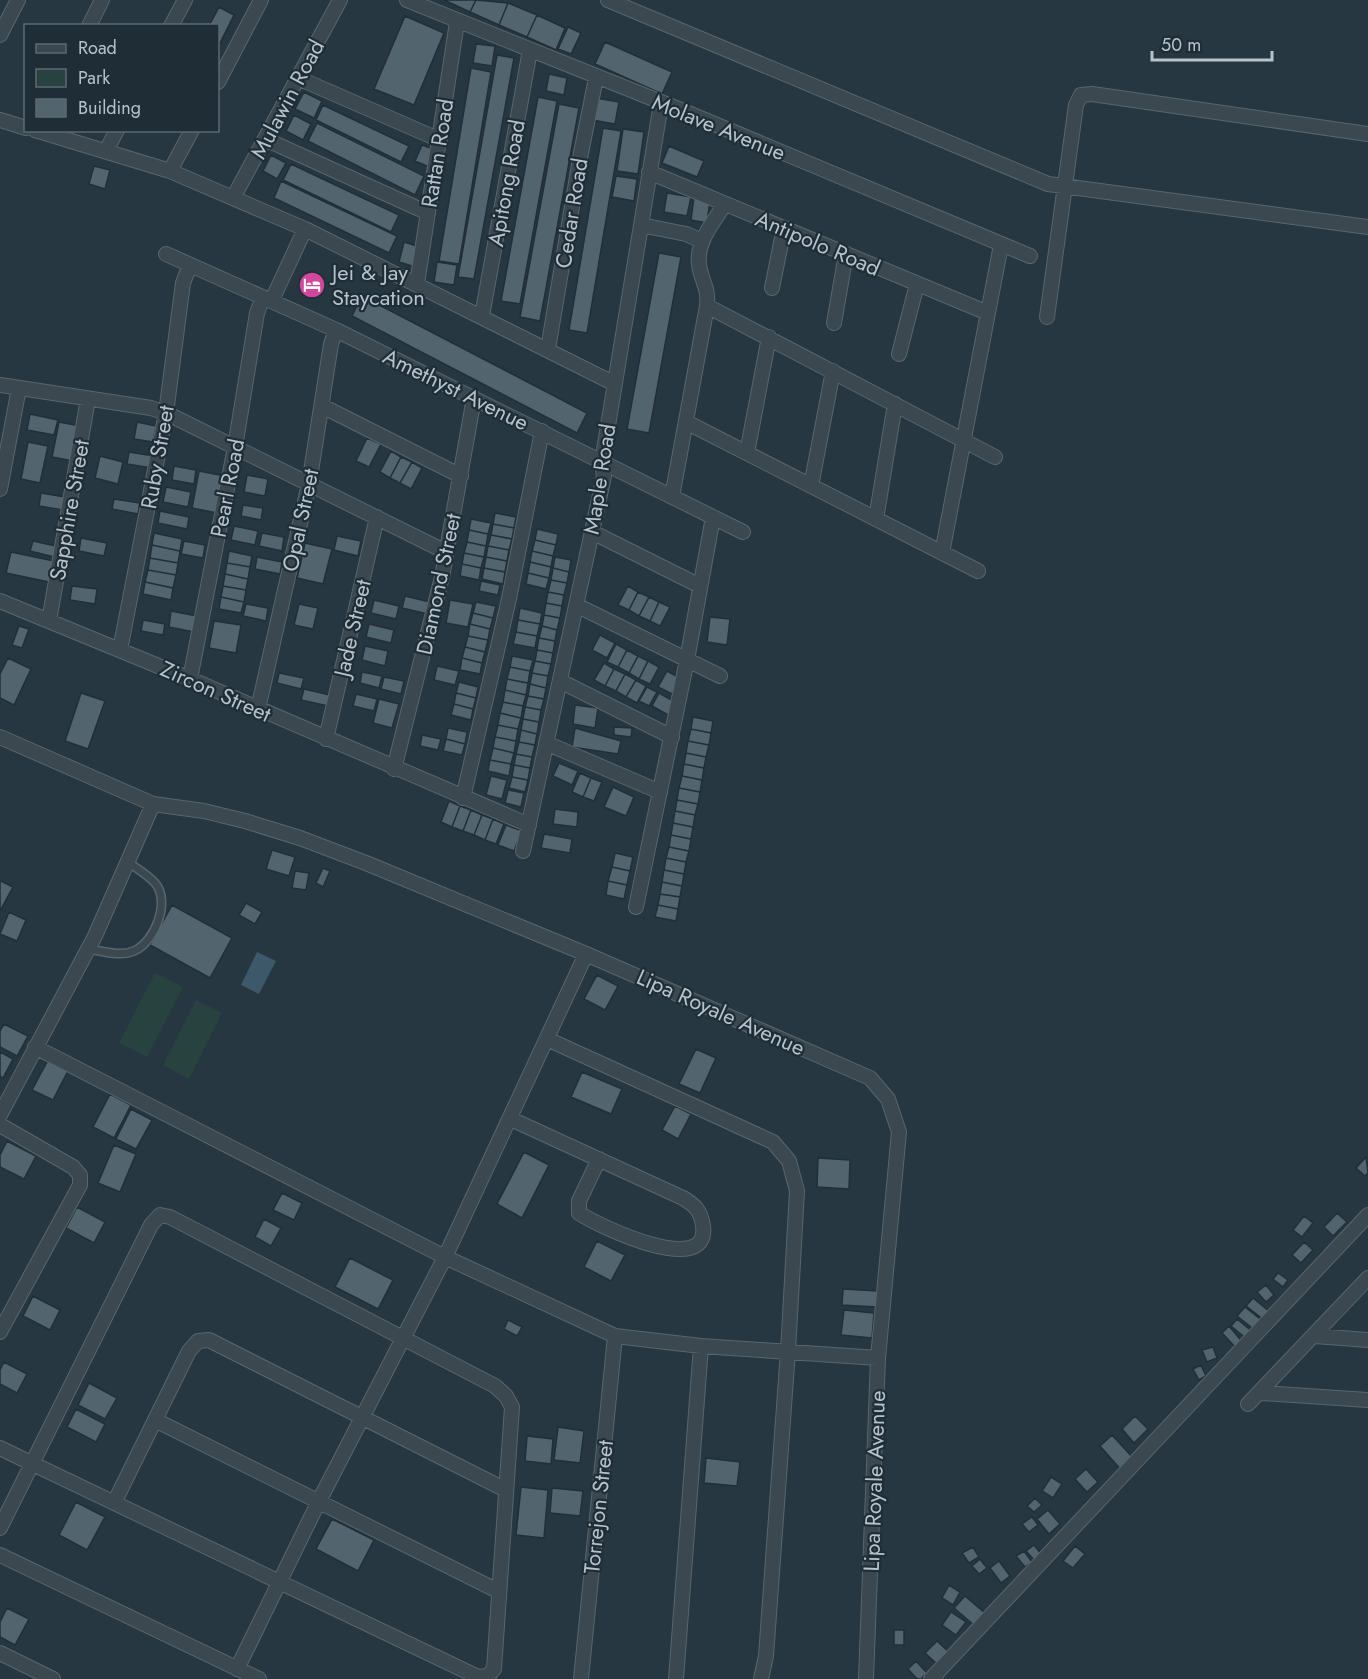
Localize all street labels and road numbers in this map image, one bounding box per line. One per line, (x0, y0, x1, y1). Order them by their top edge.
street label: Mulawin Road (242, 34, 332, 164)
street label: Molave Avenue (648, 86, 790, 168)
street label: Rattan Road (413, 96, 461, 210)
street label: Apitong Road (479, 117, 533, 249)
street label: Cedar Road (547, 156, 595, 270)
street label: Antipolo Road (751, 202, 885, 284)
street label: Amethyst Avenue (378, 340, 534, 438)
street label: Ruby Street (132, 402, 182, 511)
street label: Maple Road (574, 421, 624, 537)
street label: Sapphire Street (41, 436, 97, 583)
street label: Pearl Road (202, 436, 252, 540)
street label: Opal Street (273, 465, 327, 575)
street label: Diamond Street (407, 510, 469, 658)
street label: Jade Street (325, 576, 379, 683)
street label: Zircon Street (156, 652, 277, 730)
street label: Lipa Royale Avenue (632, 961, 810, 1063)
street label: Lipa Royale Avenue (855, 1390, 893, 1572)
street label: Torrejon Street (575, 1438, 621, 1575)

